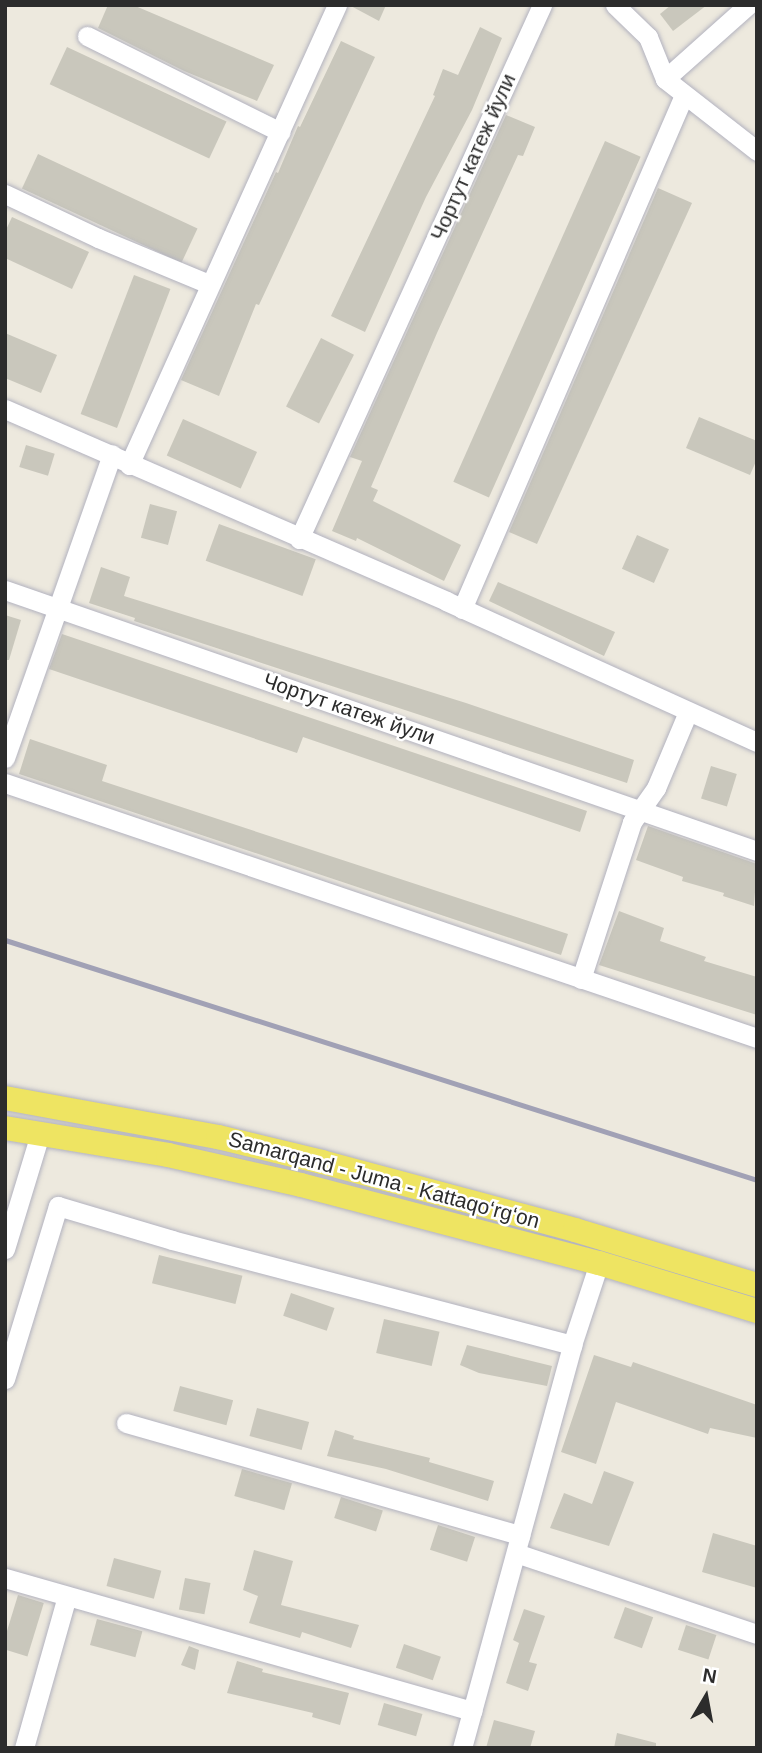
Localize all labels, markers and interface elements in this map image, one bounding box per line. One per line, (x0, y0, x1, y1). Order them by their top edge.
street label: Чортут катеж йули (425, 70, 521, 244)
street label: Чортут катеж йули (260, 668, 438, 750)
street label: Samarqand - Juma - Kattaqo‘rg‘on (226, 1126, 542, 1234)
north arrow (671, 1662, 741, 1732)
text: N (701, 1664, 718, 1687)

